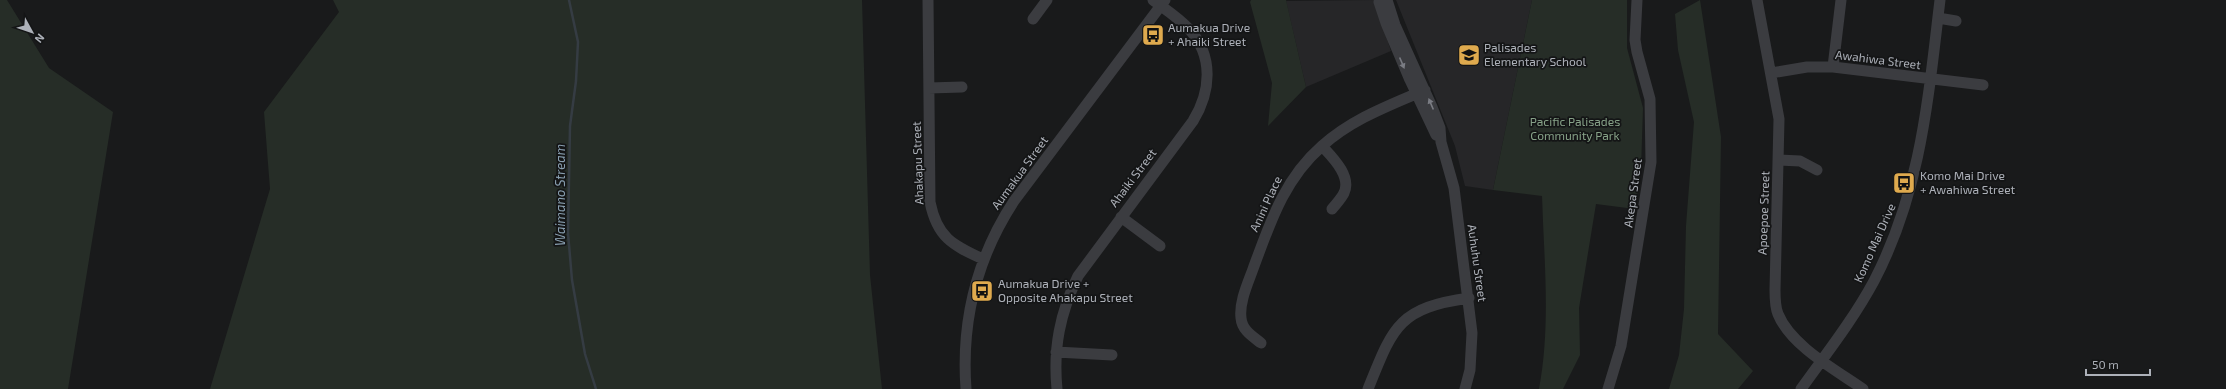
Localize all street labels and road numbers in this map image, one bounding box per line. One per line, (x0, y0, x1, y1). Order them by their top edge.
street label: Awahiwa Street (1835, 47, 1922, 71)
street label: Ahakapu Street (909, 121, 925, 205)
street label: Aumakua Street (988, 133, 1051, 212)
street label: Ahaiki Street (1106, 145, 1159, 209)
street label: Akepa Street (1620, 157, 1644, 228)
street label: Apoepoe Street (1755, 170, 1771, 255)
street label: Anini Place (1246, 174, 1284, 233)
street label: Komo Mai Drive (1850, 201, 1898, 284)
street label: Auhuhu Street (1466, 223, 1490, 303)

